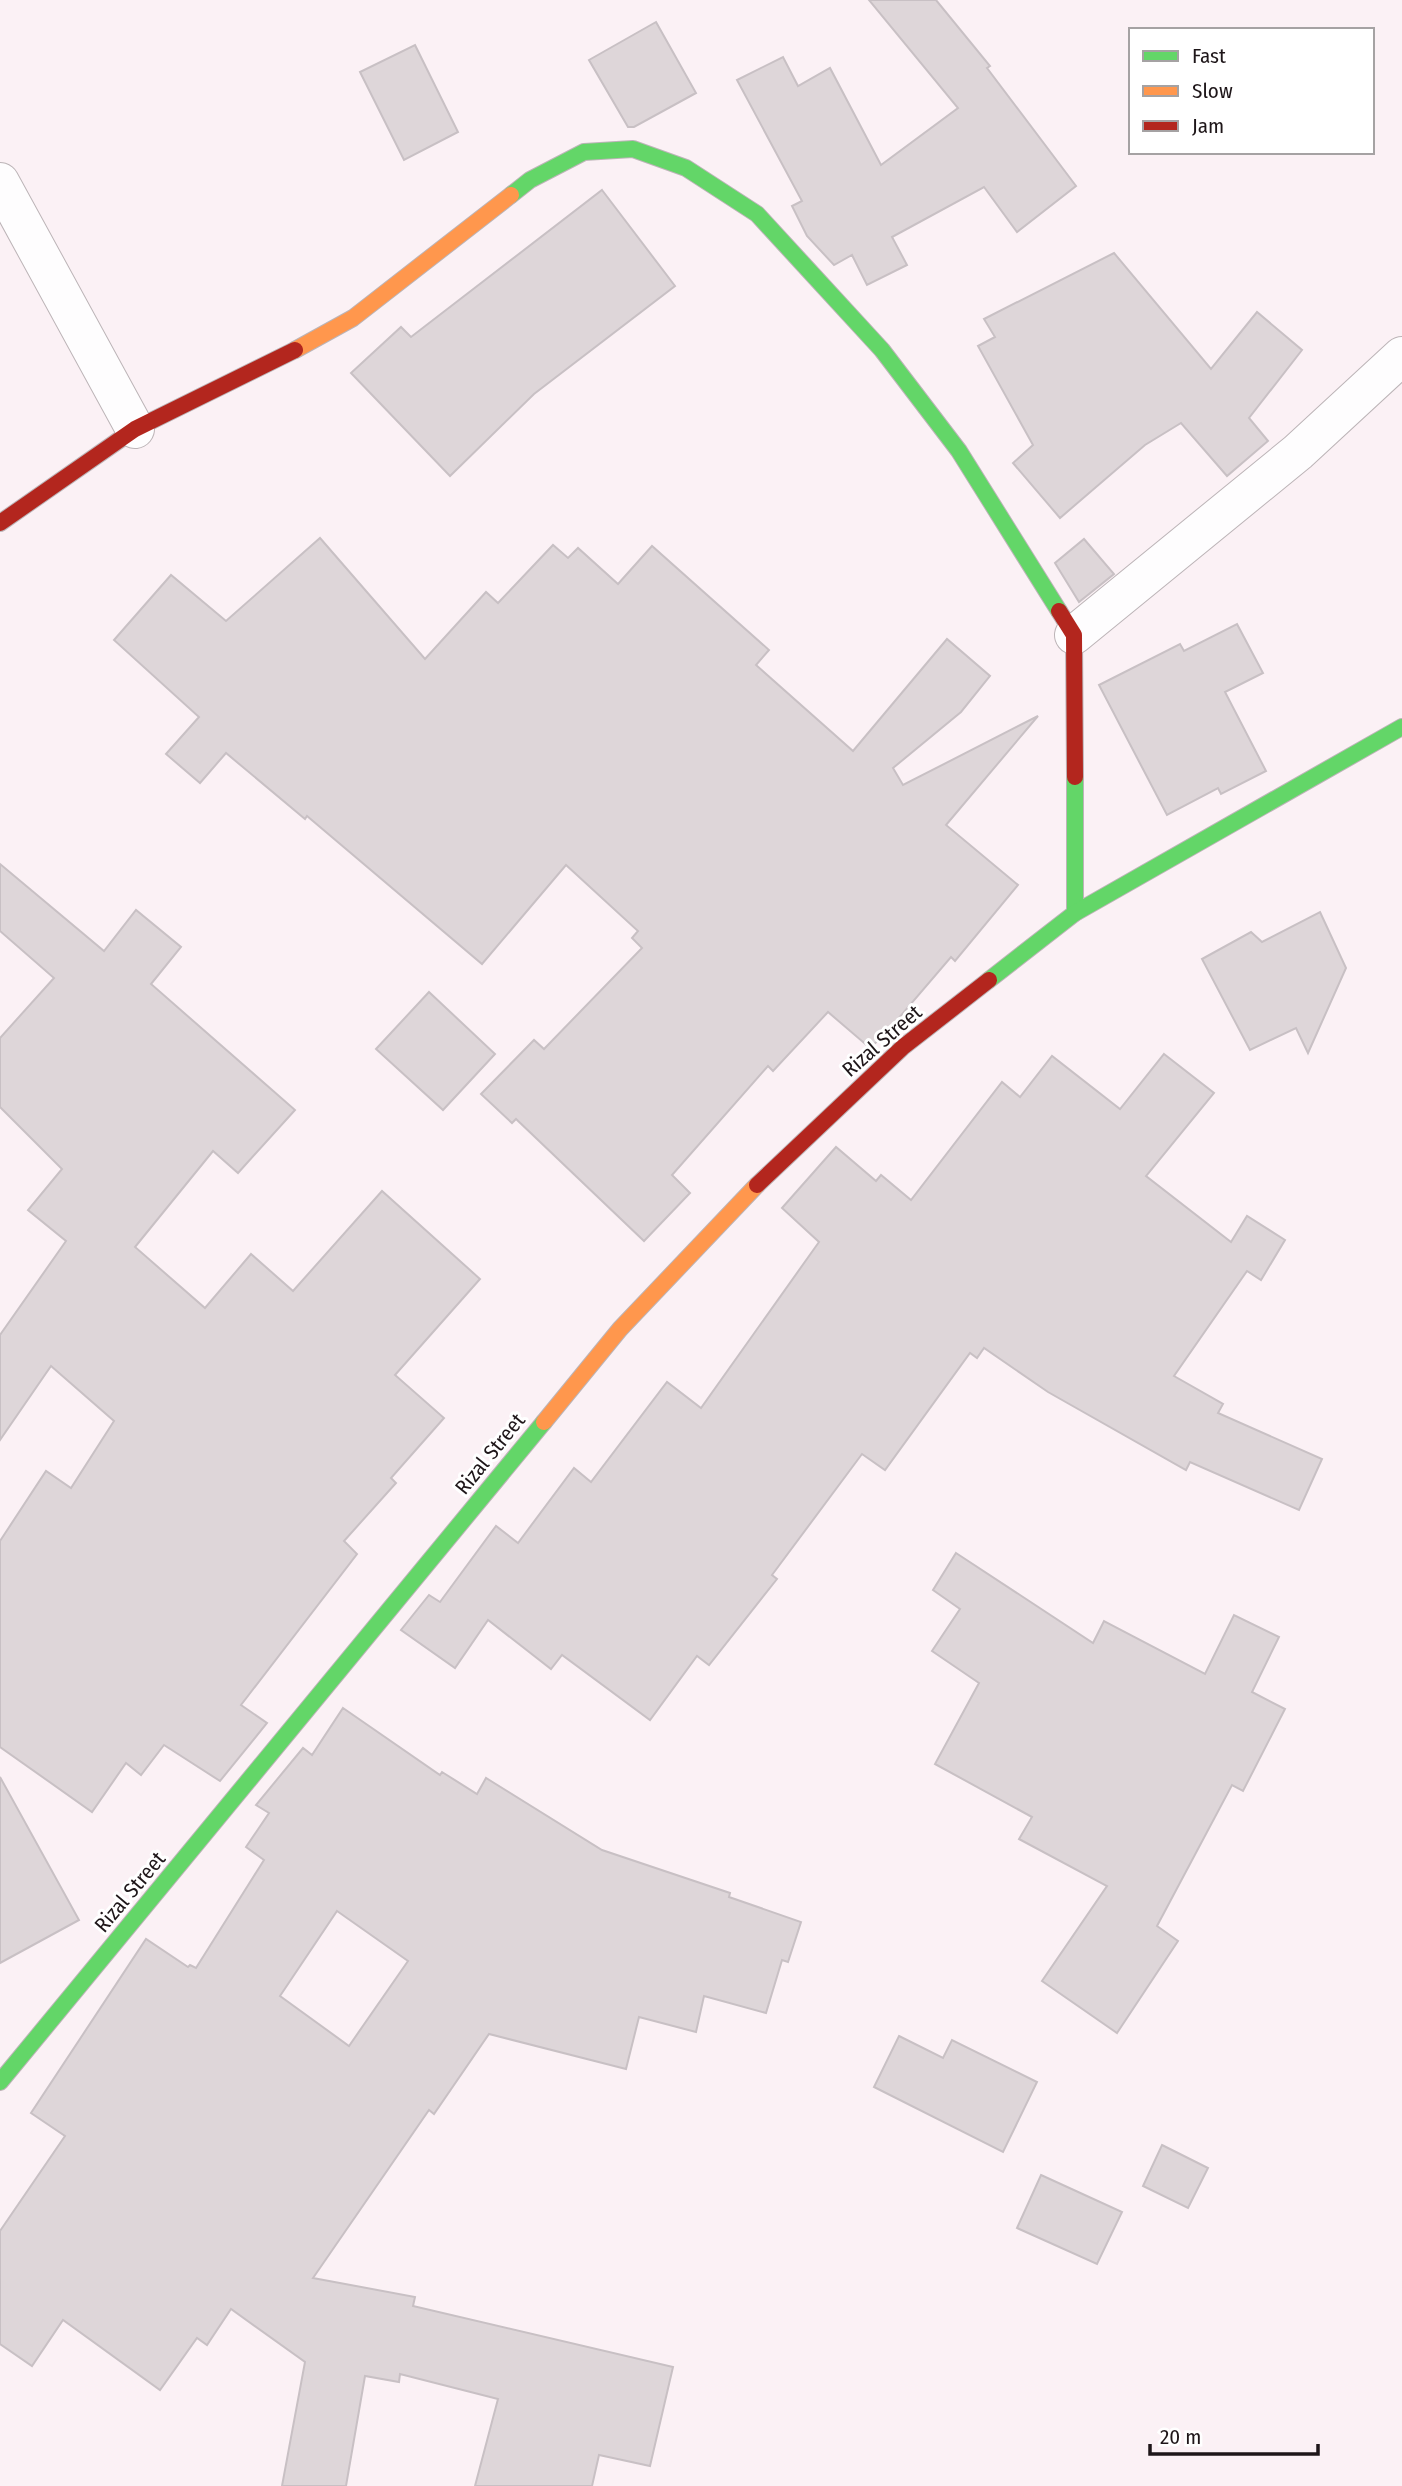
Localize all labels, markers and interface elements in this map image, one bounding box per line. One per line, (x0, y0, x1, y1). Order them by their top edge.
legend (1129, 28, 1374, 154)
text: Fast (1192, 43, 1226, 69)
text: Slow (1192, 78, 1233, 104)
text: Jam (1192, 113, 1224, 139)
street label: Rizal Street (837, 999, 927, 1083)
street label: Rizal Street (449, 1408, 531, 1500)
street label: Rizal Street (89, 1846, 171, 1938)
scale bar (1150, 2412, 1318, 2456)
text: 20 m (1160, 2424, 1201, 2450)

